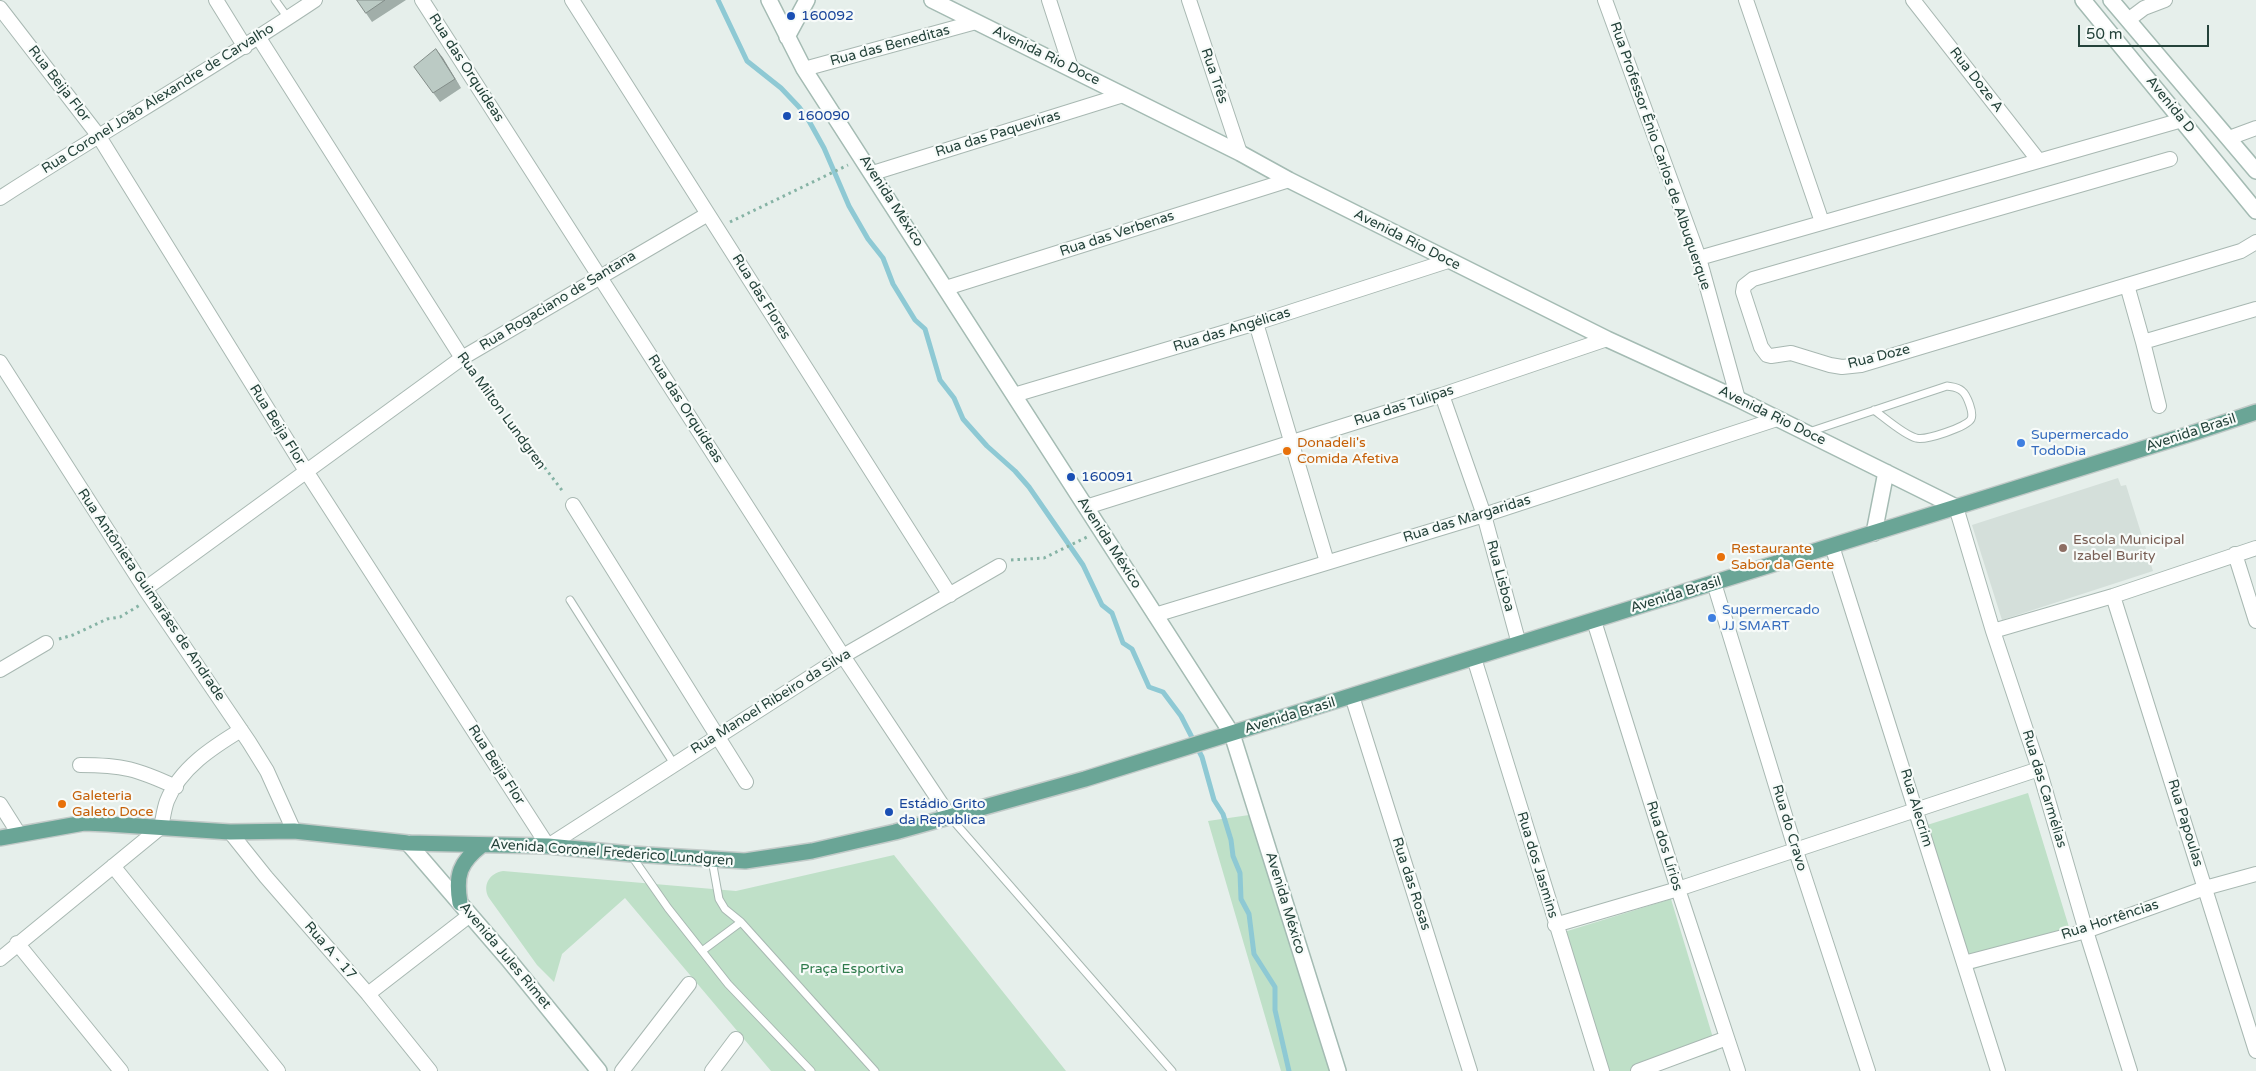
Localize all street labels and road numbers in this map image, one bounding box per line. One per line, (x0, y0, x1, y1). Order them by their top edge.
street label: Rua das Orquídeas (425, 11, 507, 125)
street label: Rua Coronel João Alexandre de Carvalho (39, 20, 277, 178)
street label: Rua Professor Ênio Carlos de Albuquerque (1606, 20, 1714, 292)
street label: Rua das Beneditas (828, 22, 952, 70)
street label: Avenida Rio Doce (990, 23, 1102, 89)
street label: Rua Beija Flor (24, 43, 94, 125)
street label: Rua Doze A (1945, 44, 2007, 116)
street label: Rua Três (1197, 46, 1231, 106)
street label: Avenida D (2142, 73, 2198, 137)
street label: Rua das Paqueviras (933, 107, 1063, 161)
street label: Avenida México (855, 152, 927, 250)
street label: Avenida Rio Doce (1351, 206, 1463, 274)
street label: Rua das Verbenas (1058, 208, 1176, 260)
street label: Rua Rogaciano de Santana (477, 248, 639, 354)
street label: Rua das Flores (728, 251, 794, 343)
street label: Rua das Angélicas (1171, 304, 1293, 356)
street label: Rua Doze (1846, 341, 1912, 373)
street label: Rua Milton Lundgren (453, 349, 549, 473)
street label: Rua das Orquídeas (644, 352, 726, 466)
street label: Rua Beija Flor (246, 382, 308, 468)
street label: Rua das Tulipas (1352, 382, 1456, 430)
street label: Avenida Rio Doce (1716, 383, 1828, 449)
street label: Avenida Brasil (2144, 410, 2238, 456)
street label: Rua Antônieta Guimarães de Andrade (74, 486, 228, 704)
street label: Rua das Margaridas (1401, 492, 1533, 546)
street label: Avenida México (1073, 494, 1145, 592)
street label: Rua Lisboa (1482, 538, 1518, 614)
street label: Avenida Brasil (1629, 573, 1723, 617)
street label: Rua Manoel Ribeiro da Silva (688, 646, 854, 758)
street label: Avenida Brasil (1243, 694, 1337, 738)
street label: Rua Beija Flor (464, 722, 528, 808)
street label: Rua das Carmélias (2018, 728, 2070, 850)
street label: Rua Alecrim (1896, 767, 1936, 849)
street label: Rua Papoulas (2164, 777, 2206, 869)
street label: Rua do Cravo (1768, 783, 1810, 873)
street label: Rua dos Lírios (1642, 799, 1686, 893)
street label: Rua dos Jasmins (1513, 810, 1561, 920)
street label: Rua das Rosas (1388, 835, 1434, 933)
street label: Avenida Coronel Frederico Lundgren (490, 836, 734, 870)
street label: Avenida México (1262, 850, 1308, 956)
street label: Rua Hortências (2059, 896, 2161, 944)
street label: Avenida Jules Rimet (456, 899, 554, 1013)
street label: Rua A - 17 (300, 919, 360, 983)

